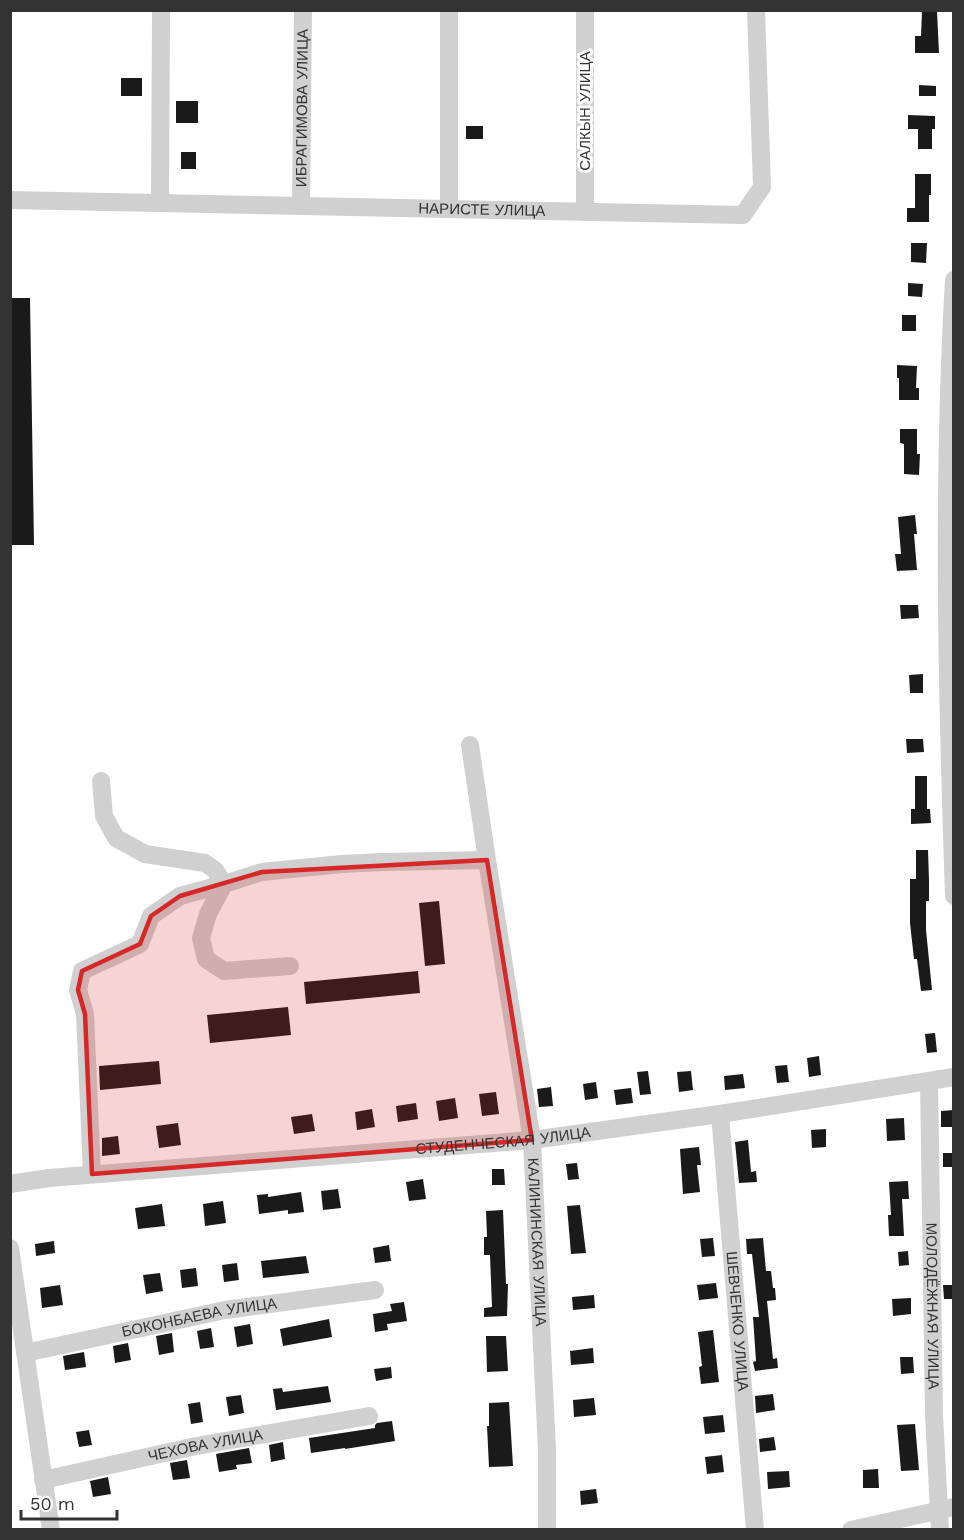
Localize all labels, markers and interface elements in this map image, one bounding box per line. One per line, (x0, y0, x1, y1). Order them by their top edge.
street label: ИБРАГИМОВА УЛИЦА (292, 29, 312, 187)
street label: САЛКЫН УЛИЦА (576, 51, 594, 171)
street label: НАРИСТЕ УЛИЦА (418, 199, 546, 220)
street label: СТУДЕНЧЕСКАЯ УЛИЦА (415, 1123, 592, 1158)
street label: КАЛИНИНСКАЯ УЛИЦА (524, 1157, 550, 1327)
street label: МОЛОДЁЖНАЯ УЛИЦА (922, 1222, 943, 1390)
street label: ШЕВЧЕНКО УЛИЦА (723, 1251, 752, 1392)
street label: БОКОНБАЕВА УЛИЦА (120, 1294, 278, 1341)
street label: ЧЕХОВА УЛИЦА (146, 1426, 264, 1465)
scale bar (21, 1483, 117, 1521)
text: 50 m (30, 1493, 75, 1514)

